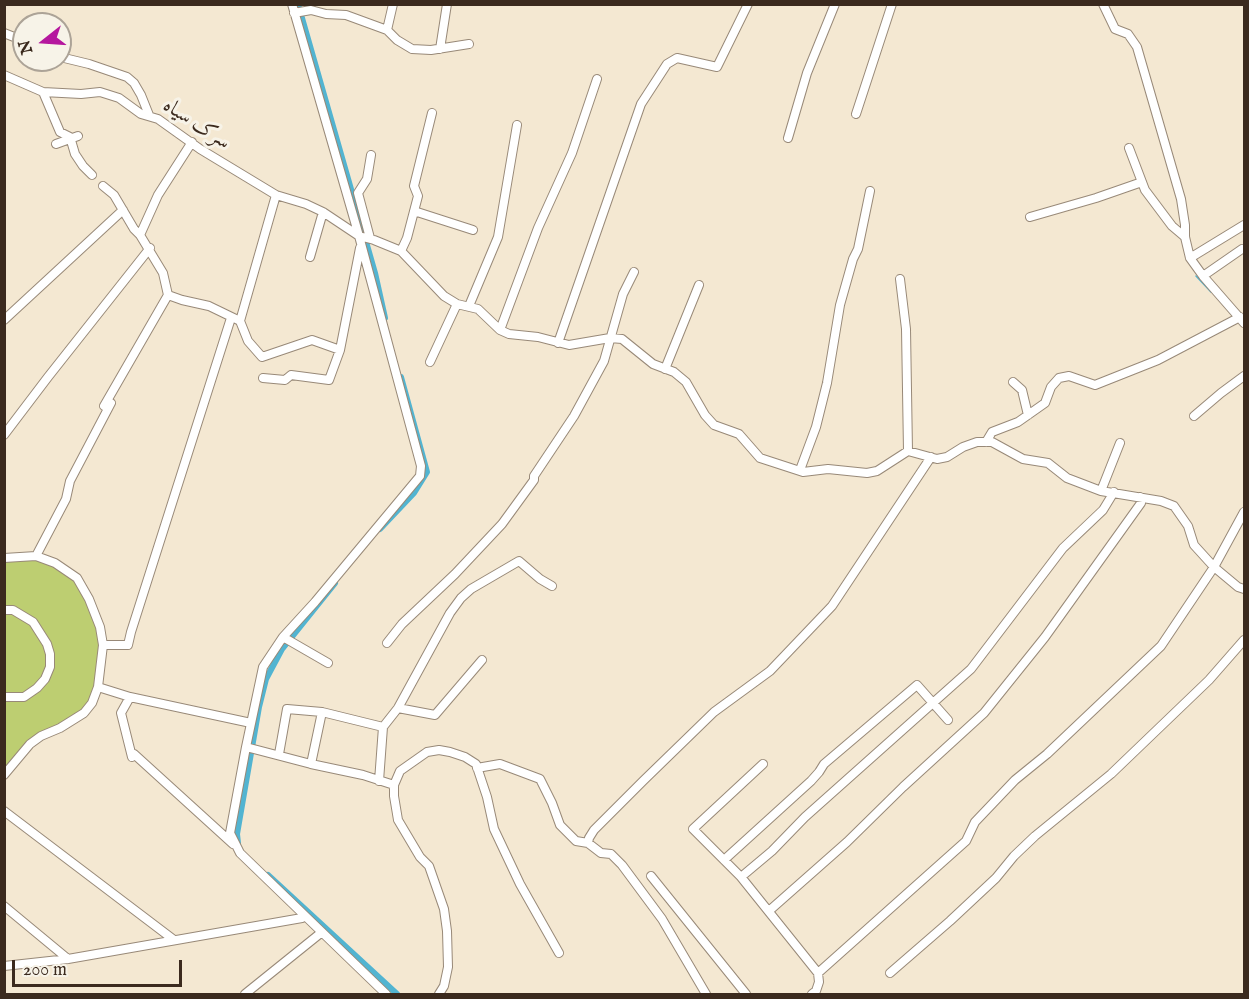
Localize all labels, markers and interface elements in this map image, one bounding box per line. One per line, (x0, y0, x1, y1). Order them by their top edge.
north arrow (12, 12, 72, 72)
text: N (15, 37, 38, 56)
street label: سرک سیاه (158, 94, 234, 156)
scale bar (15, 948, 184, 986)
text: 200 m (23, 959, 67, 982)

